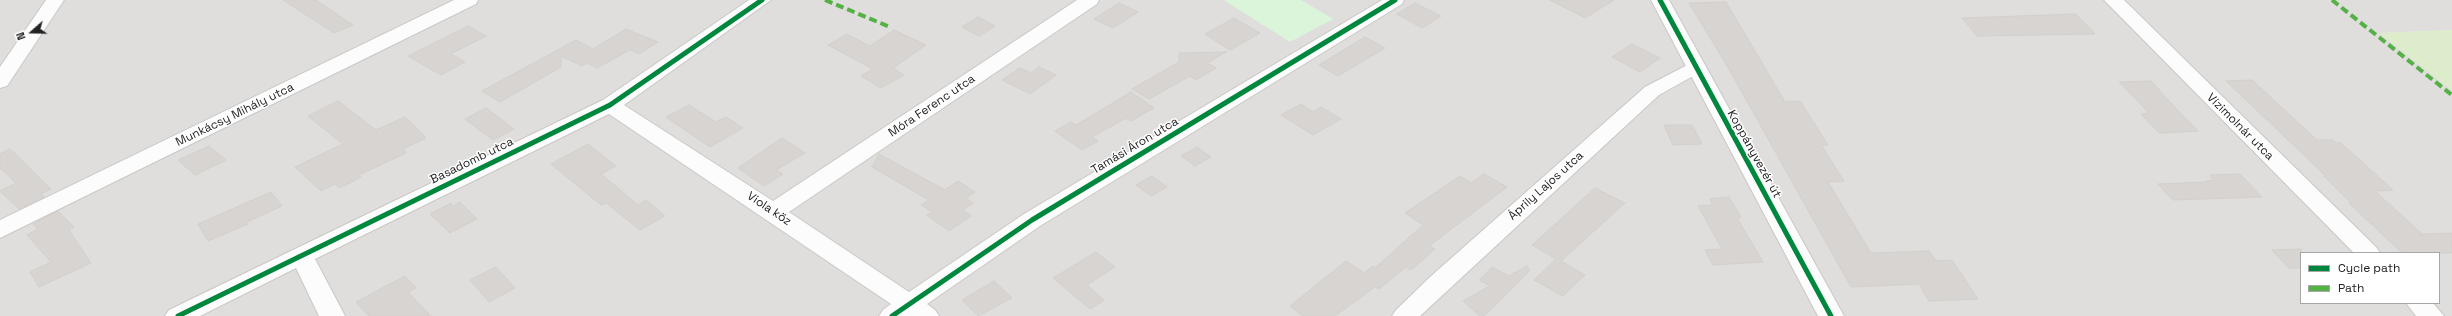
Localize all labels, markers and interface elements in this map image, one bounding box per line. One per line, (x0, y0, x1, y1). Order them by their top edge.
north arrow (12, 12, 52, 52)
text: N (13, 30, 29, 42)
street label: Móra Ferenc utca (886, 72, 978, 140)
street label: Munkácsy Mihály utca (174, 80, 296, 150)
street label: Vízimolnár utca (2204, 91, 2276, 163)
street label: Koppányvezér út (1724, 108, 1784, 200)
street label: Tamási Áron utca (1089, 114, 1181, 178)
street label: Basadomb utca (428, 135, 516, 187)
street label: Áprily Lajos utca (1505, 149, 1587, 223)
street label: Viola köz (744, 189, 794, 229)
legend (2300, 252, 2440, 304)
text: Cycle path (2338, 260, 2400, 276)
text: Path (2338, 280, 2364, 296)

